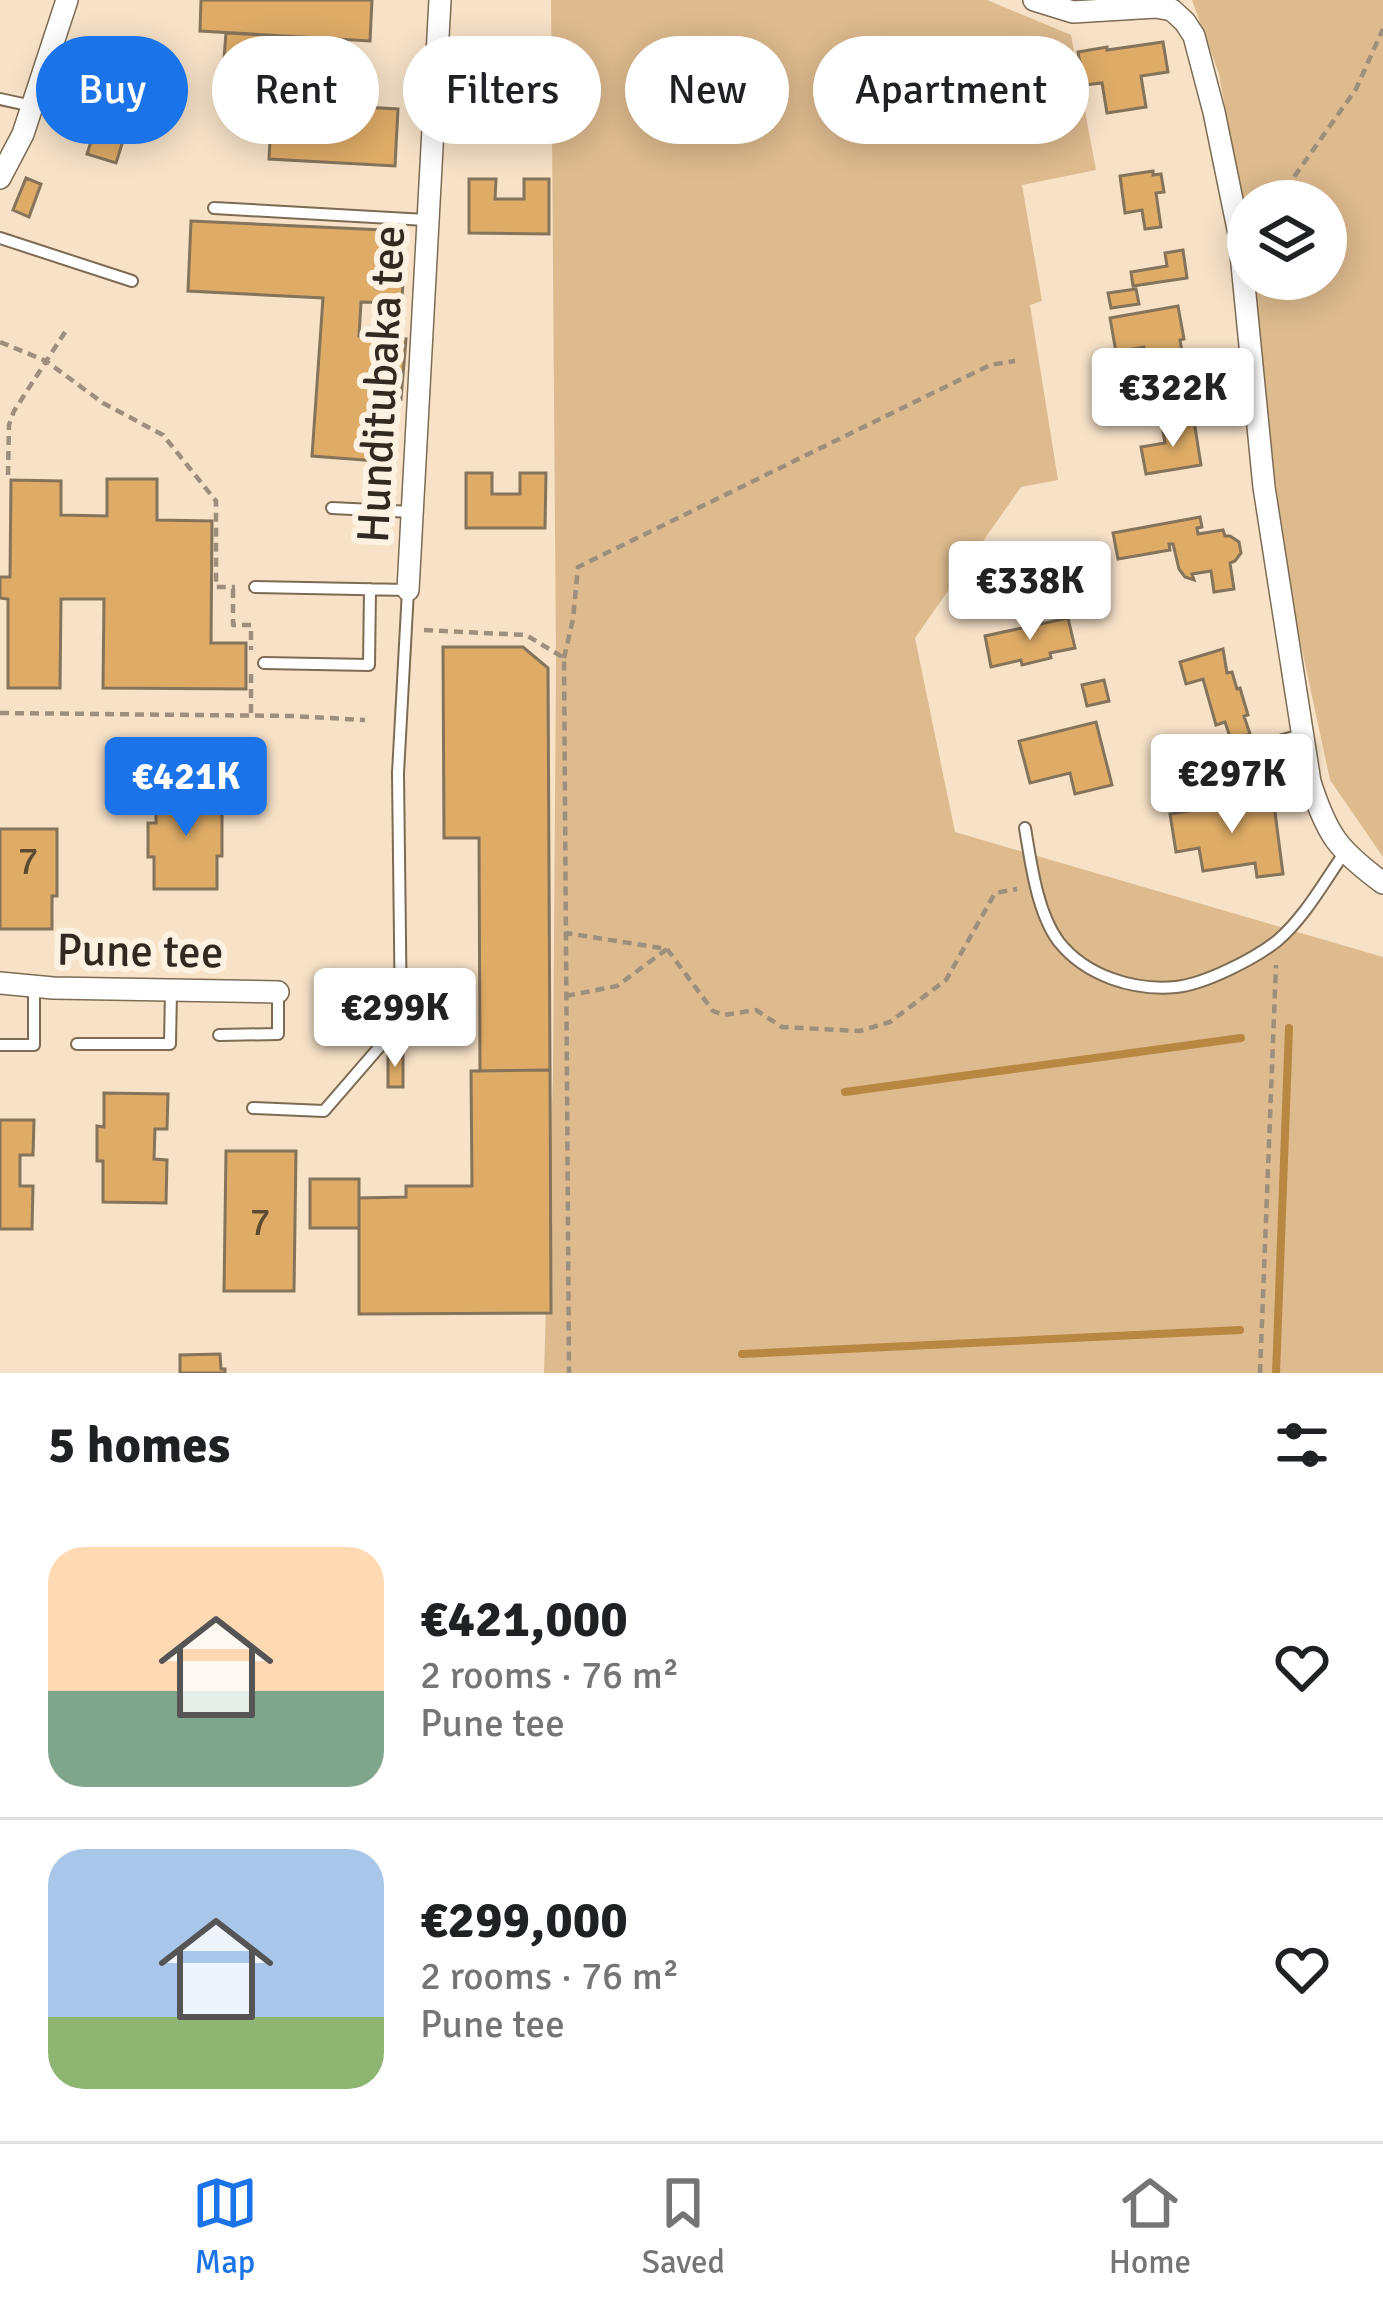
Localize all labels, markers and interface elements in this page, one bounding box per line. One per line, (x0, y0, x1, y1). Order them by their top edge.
chip: Buy (36, 36, 188, 144)
chip: Rent (212, 36, 379, 144)
chip: Filters (403, 36, 601, 144)
chip: New (625, 36, 789, 144)
chip: Apartment (813, 36, 1089, 144)
map controls (1227, 180, 1347, 300)
button: layers (1227, 180, 1347, 300)
street label: Hunditubaka tee (346, 224, 417, 544)
pin: €322K (1089, 348, 1257, 450)
text: €322K (1119, 363, 1227, 411)
pin: €338K (946, 541, 1114, 643)
text: €338K (976, 556, 1084, 604)
pin: €297K (1148, 734, 1316, 836)
pin: €421K (102, 737, 270, 839)
text: €297K (1178, 749, 1286, 797)
text: €421K (132, 752, 240, 800)
house number: 7 (17, 837, 39, 885)
street label: Pune tee (56, 923, 224, 980)
pin: €299K (311, 968, 479, 1070)
text: €299K (341, 983, 449, 1031)
house number: 7 (249, 1198, 271, 1246)
icon: filters (1269, 1412, 1335, 1478)
text: 5 homes (48, 1414, 230, 1477)
text: €421,000 (420, 1588, 628, 1651)
icon: home (144, 1595, 288, 1739)
icon: heart (1269, 1634, 1335, 1700)
text: 2 rooms · 76 m² (420, 1651, 679, 1699)
text: Pune tee (420, 1699, 565, 1747)
text: €299,000 (420, 1889, 628, 1952)
icon: home (144, 1897, 288, 2041)
icon: heart (1269, 1936, 1335, 2002)
text: 2 rooms · 76 m² (420, 1952, 679, 2000)
text: Pune tee (420, 2000, 565, 2048)
tab: Map (192, 2170, 258, 2283)
tab: Saved (642, 2170, 725, 2283)
tab: Home (1109, 2170, 1191, 2283)

